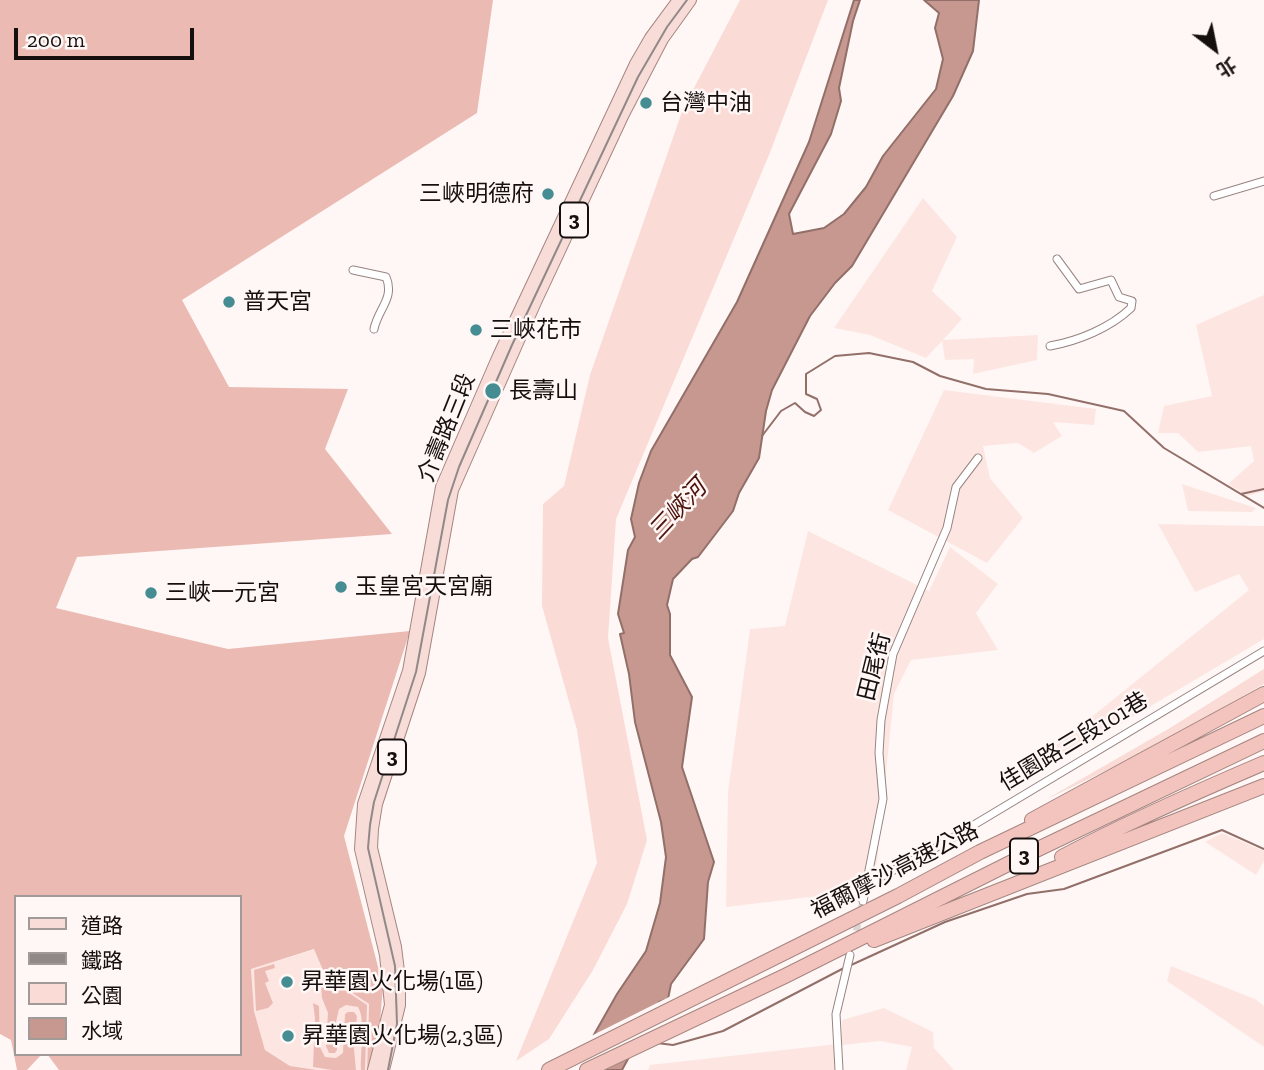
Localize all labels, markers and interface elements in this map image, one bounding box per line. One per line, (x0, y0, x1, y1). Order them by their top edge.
scale bar (18, 14, 198, 58)
north arrow (1180, 14, 1250, 84)
text: 200 m (27, 27, 85, 52)
text: 北 (1212, 52, 1241, 82)
place label: 台灣中油 (660, 89, 752, 117)
marker: 台灣中油 (638, 95, 654, 111)
place label: 三峽明德府 (419, 180, 534, 208)
marker: 三峽明德府 (540, 186, 556, 202)
road number: 3 (560, 202, 588, 238)
place label: 普天宮 (243, 288, 312, 316)
marker: 普天宮 (221, 294, 237, 310)
place label: 三峽花市 (490, 316, 582, 344)
marker: 三峽花市 (468, 322, 484, 338)
street label: 介壽路三段 (413, 370, 481, 486)
place label: 長壽山 (509, 377, 578, 405)
marker: 長壽山 (483, 381, 503, 401)
water label: 三峽河 (643, 474, 713, 546)
place label: 玉皇宮天宮廟 (355, 573, 493, 601)
place label: 三峽一元宮 (165, 579, 280, 607)
marker: 玉皇宮天宮廟 (333, 579, 349, 595)
marker: 三峽一元宮 (143, 585, 159, 601)
street label: 田尾街 (853, 630, 897, 704)
street label: 佳園路三段101巷 (994, 687, 1154, 797)
road number: 3 (378, 740, 406, 774)
street label: 福爾摩沙高速公路 (807, 817, 983, 925)
road number: 3 (1010, 838, 1038, 874)
legend (14, 895, 242, 1056)
text: 道路 (81, 913, 123, 938)
text: 鐵路 (81, 948, 123, 973)
place label: 昇華園火化場(1區) (301, 968, 483, 996)
marker: 昇華園火化場(1區) (279, 974, 295, 990)
text: 公園 (81, 983, 123, 1008)
text: 水域 (81, 1018, 123, 1043)
place label: 昇華園火化場(2,3區) (302, 1022, 503, 1050)
marker: 昇華園火化場(2,3區) (280, 1028, 296, 1044)

